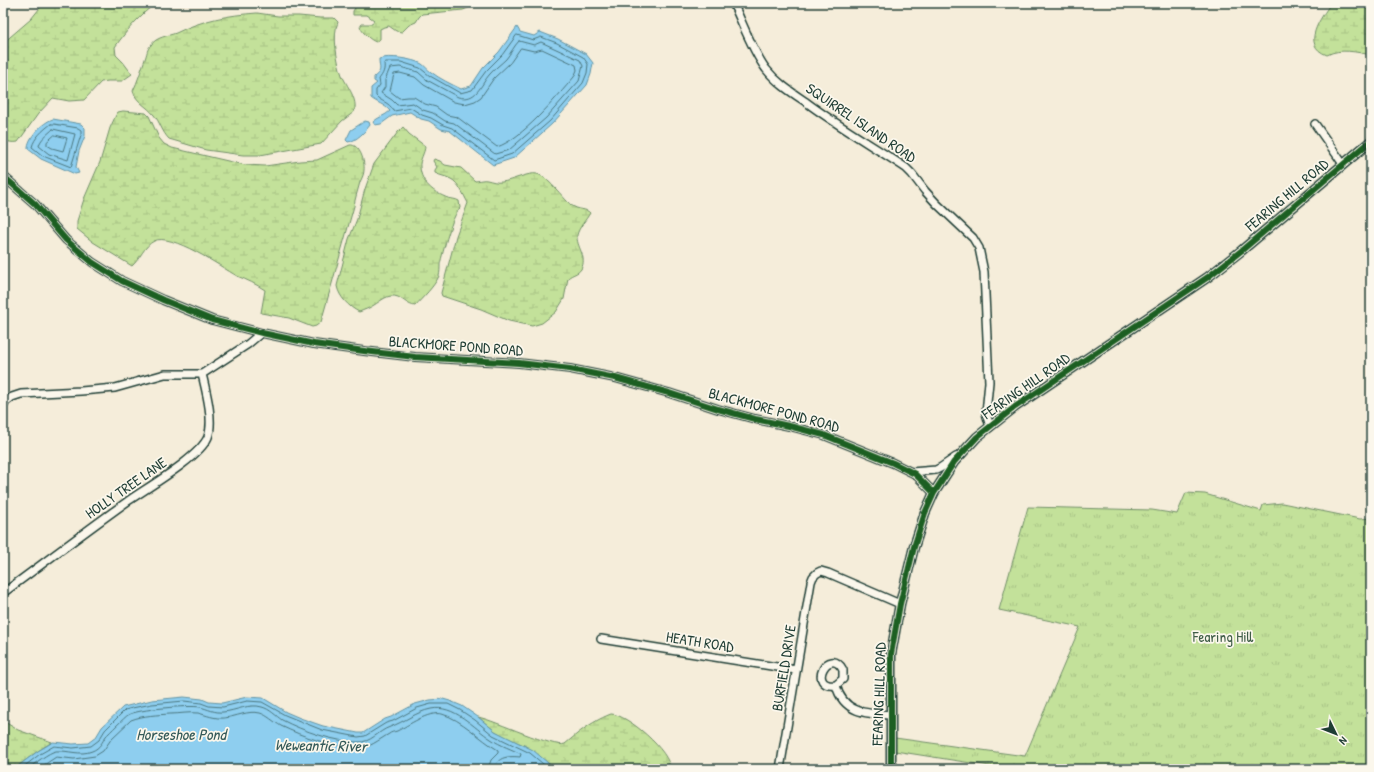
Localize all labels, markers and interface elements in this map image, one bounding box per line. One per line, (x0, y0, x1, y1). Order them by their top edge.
street label: SQUIRREL ISLAND ROAD (802, 78, 921, 168)
street label: FEARING HILL ROAD (1240, 153, 1334, 237)
street label: BLACKMORE POND ROAD (388, 330, 525, 361)
street label: FEARING HILL ROAD (977, 347, 1075, 424)
street label: BLACKMORE POND ROAD (706, 382, 843, 437)
street label: HOLLY TREE LANE (81, 452, 171, 523)
street label: BURFIELD DRIVE (766, 623, 801, 713)
street label: HEATH ROAD (665, 626, 736, 657)
park label: Fearing Hill (1192, 626, 1254, 647)
street label: FEARING HILL ROAD (866, 641, 891, 747)
north arrow (1316, 714, 1356, 754)
water label: Horseshoe Pond (136, 723, 229, 745)
water label: Weweantic River (275, 733, 369, 757)
text: N (1336, 734, 1350, 748)

